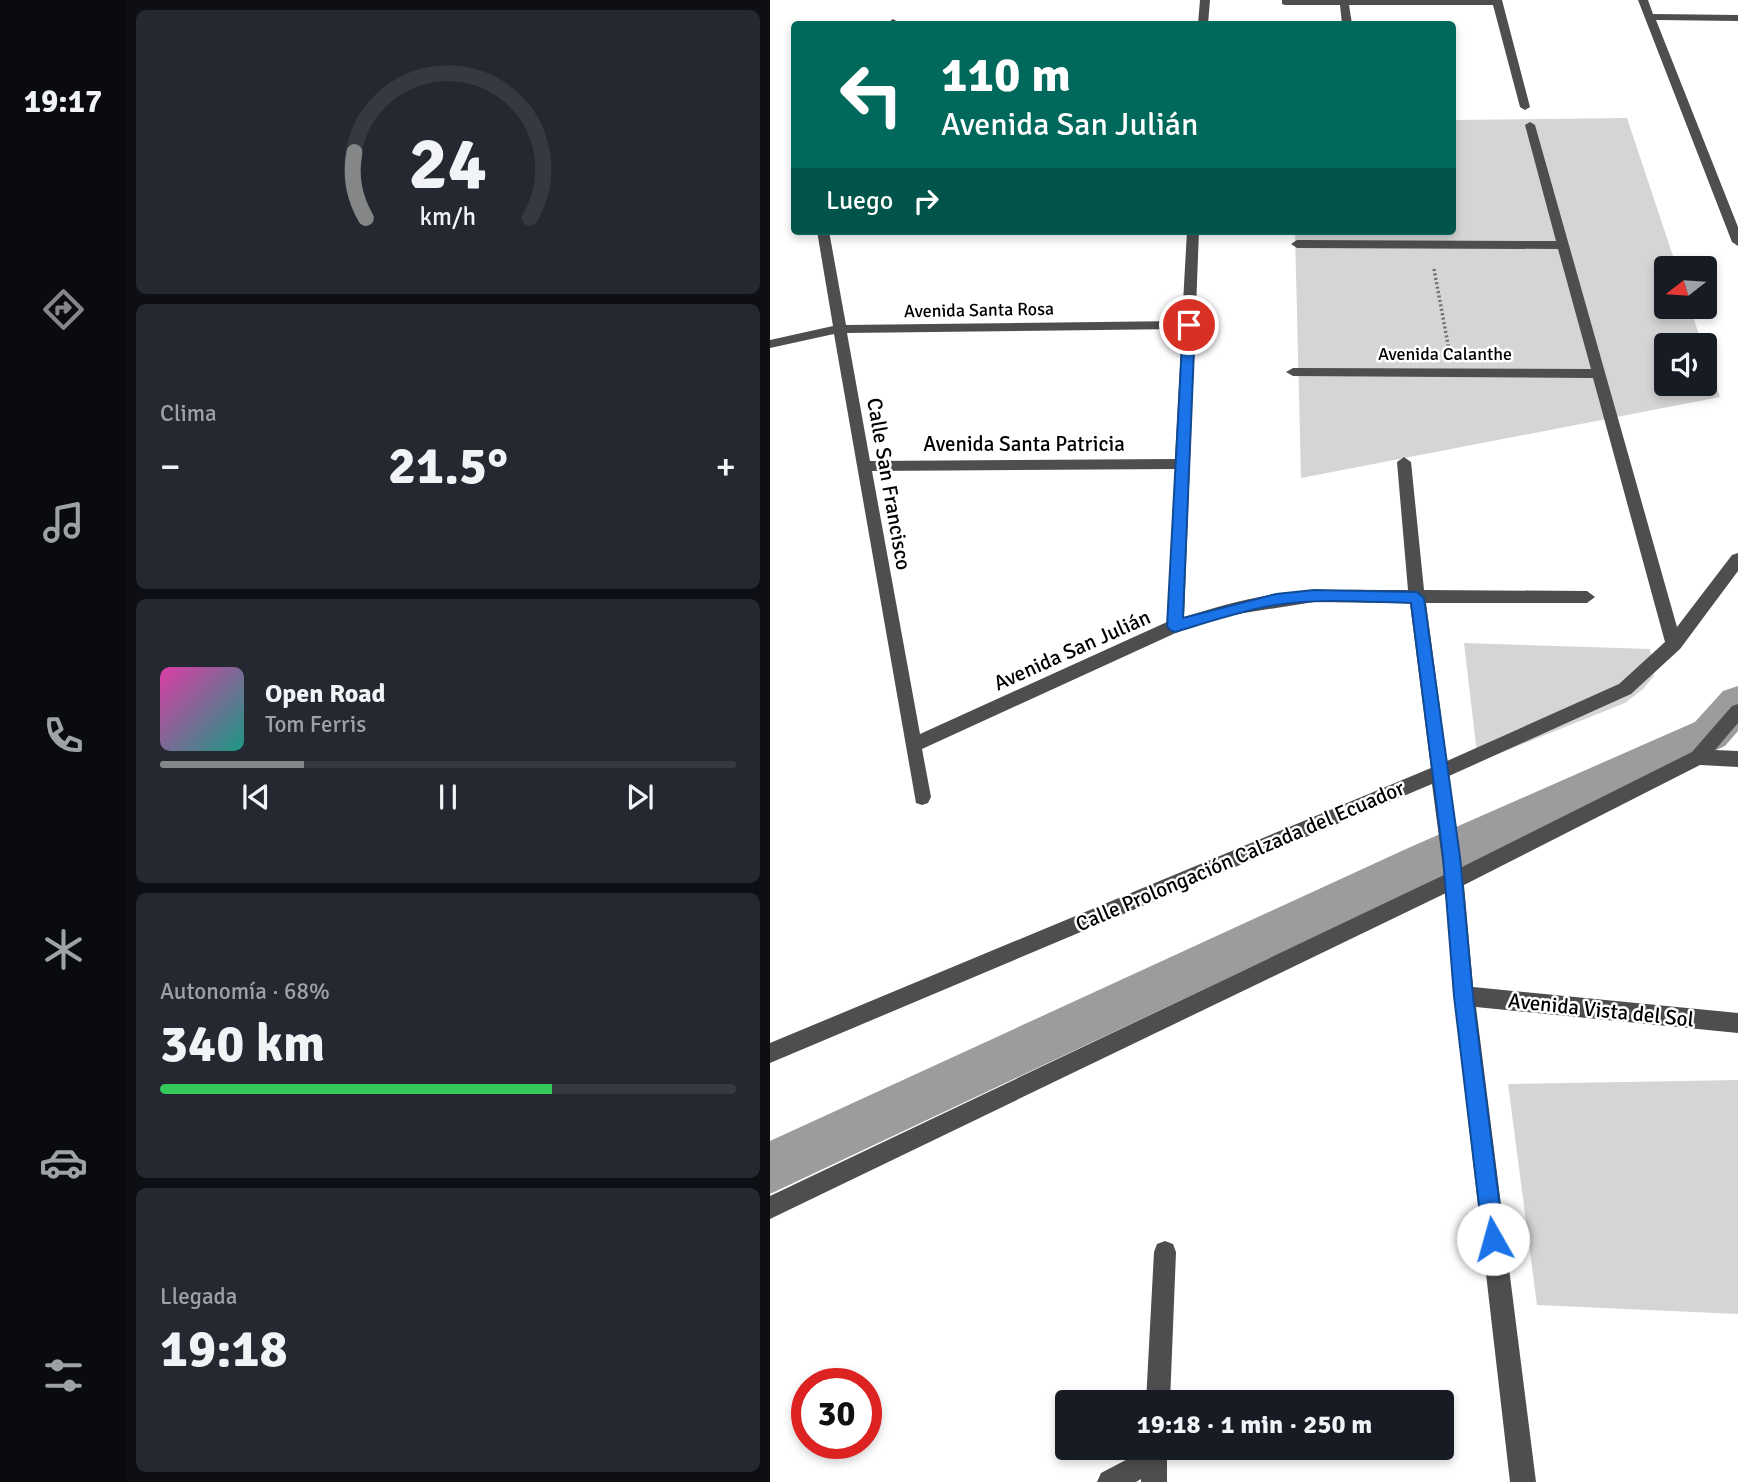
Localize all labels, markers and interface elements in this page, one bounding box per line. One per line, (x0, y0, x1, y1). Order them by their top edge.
text: 110 m (941, 45, 1071, 105)
icon: left (826, 49, 917, 140)
text: 19:17 (24, 82, 102, 121)
text: Avenida San Julián (941, 105, 1199, 144)
text: 24 (409, 121, 487, 210)
icon: right (907, 182, 945, 220)
text: Luego (826, 185, 893, 217)
text: km/h (420, 201, 476, 232)
north arrow (1654, 256, 1717, 318)
map controls (1654, 256, 1717, 396)
icon: directions (39, 285, 88, 334)
pin (1159, 295, 1219, 355)
street label: Avenida Santa Rosa (904, 298, 1054, 322)
icon: arrive (1170, 306, 1208, 344)
button: sound (1654, 333, 1717, 396)
street label: Avenida Calanthe (1378, 343, 1512, 365)
street label: Calle San Francisco (861, 396, 917, 572)
text: Clima (160, 399, 217, 428)
street label: Avenida Santa Patricia (923, 431, 1125, 457)
text: 21.5° (388, 434, 508, 498)
text: − (160, 443, 181, 490)
text: + (715, 443, 736, 490)
icon: music (39, 498, 88, 547)
street label: Avenida San Julián (990, 604, 1154, 696)
text: Open Road (265, 678, 386, 710)
text: Tom Ferris (265, 710, 366, 739)
icon: phone (39, 711, 88, 760)
street label: Calle Prolongación Calzada del Ecuador (1072, 775, 1409, 937)
icon: previous (237, 778, 275, 816)
icon: pause (429, 778, 467, 816)
icon: next (621, 778, 659, 816)
icon: climate (39, 925, 88, 974)
text: Autonomía · 68% (160, 977, 330, 1006)
street label: Avenida Vista del Sol (1507, 987, 1695, 1033)
text: 340 km (160, 1012, 325, 1076)
icon: car (39, 1138, 88, 1187)
position arrow (1456, 1202, 1530, 1276)
text: Llegada (160, 1282, 237, 1311)
text: 19:18 (160, 1317, 288, 1381)
icon: filters (39, 1351, 88, 1400)
speed limit sign: 30 (791, 1368, 882, 1459)
text: 19:18 · 1 min · 250 m (1137, 1409, 1372, 1441)

